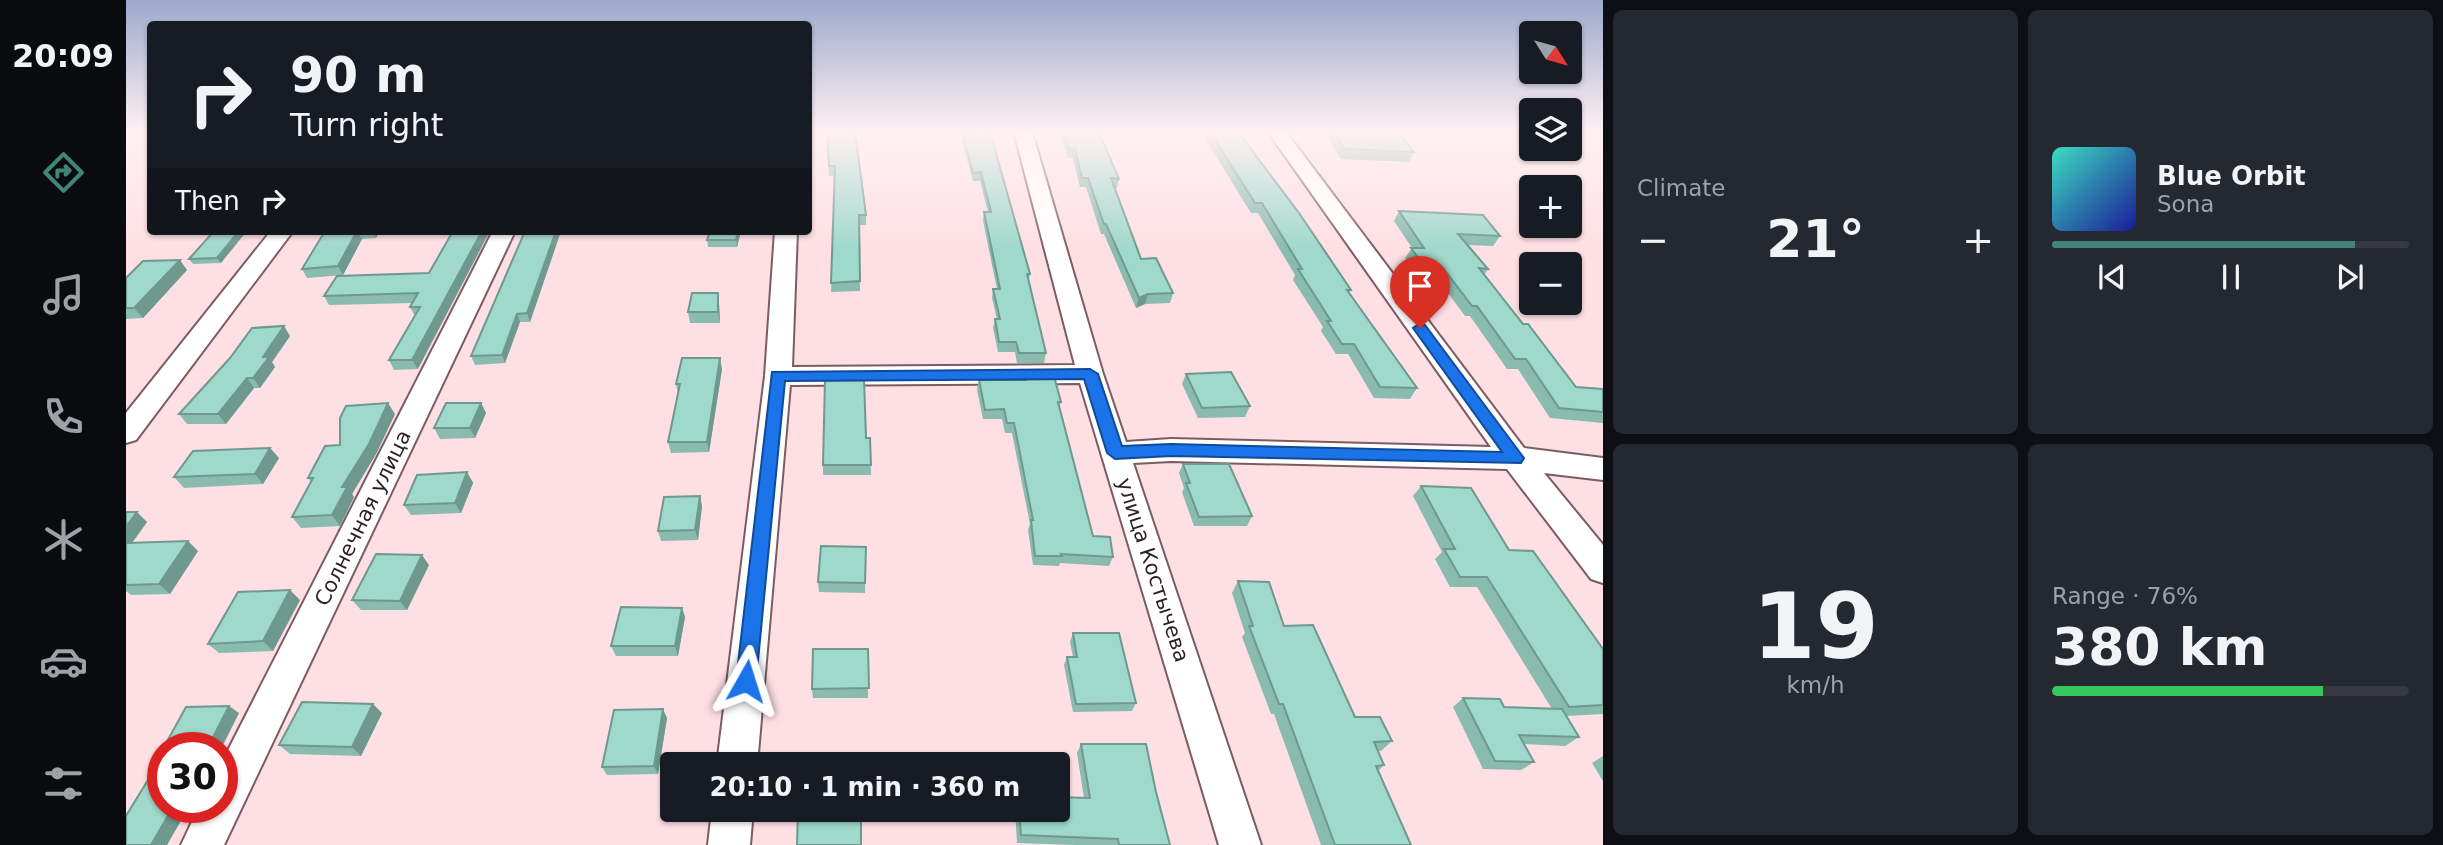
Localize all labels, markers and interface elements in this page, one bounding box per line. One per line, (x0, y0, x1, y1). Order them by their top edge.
north arrow (1519, 21, 1582, 84)
map controls (1519, 21, 1582, 315)
text: 20:09 (12, 37, 114, 75)
text: 90 m (290, 47, 426, 104)
icon: right (175, 49, 266, 140)
button: layers (1519, 98, 1582, 161)
text: Turn right (290, 106, 443, 144)
icon: directions (39, 148, 88, 197)
text: Blue Orbit (2157, 161, 2306, 191)
button: + (1519, 175, 1582, 238)
text: Climate (1637, 175, 1726, 201)
icon: right (254, 182, 292, 220)
text: Then (175, 186, 240, 216)
text: Sona (2157, 191, 2214, 217)
text: 21° (1766, 209, 1865, 269)
text: − (1637, 218, 1669, 262)
text: + (1962, 218, 1994, 262)
button: − (1519, 252, 1582, 315)
pin (1390, 256, 1450, 328)
icon: previous (2093, 258, 2131, 296)
icon: pause (2212, 258, 2250, 296)
icon: next (2331, 258, 2369, 296)
icon: arrive (1401, 267, 1439, 305)
icon: music (39, 270, 88, 319)
icon: phone (39, 392, 88, 441)
street label: Солнечная улица (310, 426, 416, 610)
street label: улица Костычева (1112, 475, 1194, 665)
icon: climate (39, 515, 88, 564)
text: 19 (1752, 574, 1879, 679)
text: Range · 76% (2052, 583, 2198, 609)
text: 380 km (2052, 617, 2267, 677)
icon: car (39, 637, 88, 686)
position arrow (709, 644, 783, 718)
text: km/h (1786, 672, 1845, 698)
speed limit sign: 30 (147, 732, 238, 823)
icon: filters (39, 759, 88, 808)
text: 20:10 · 1 min · 360 m (710, 772, 1020, 802)

